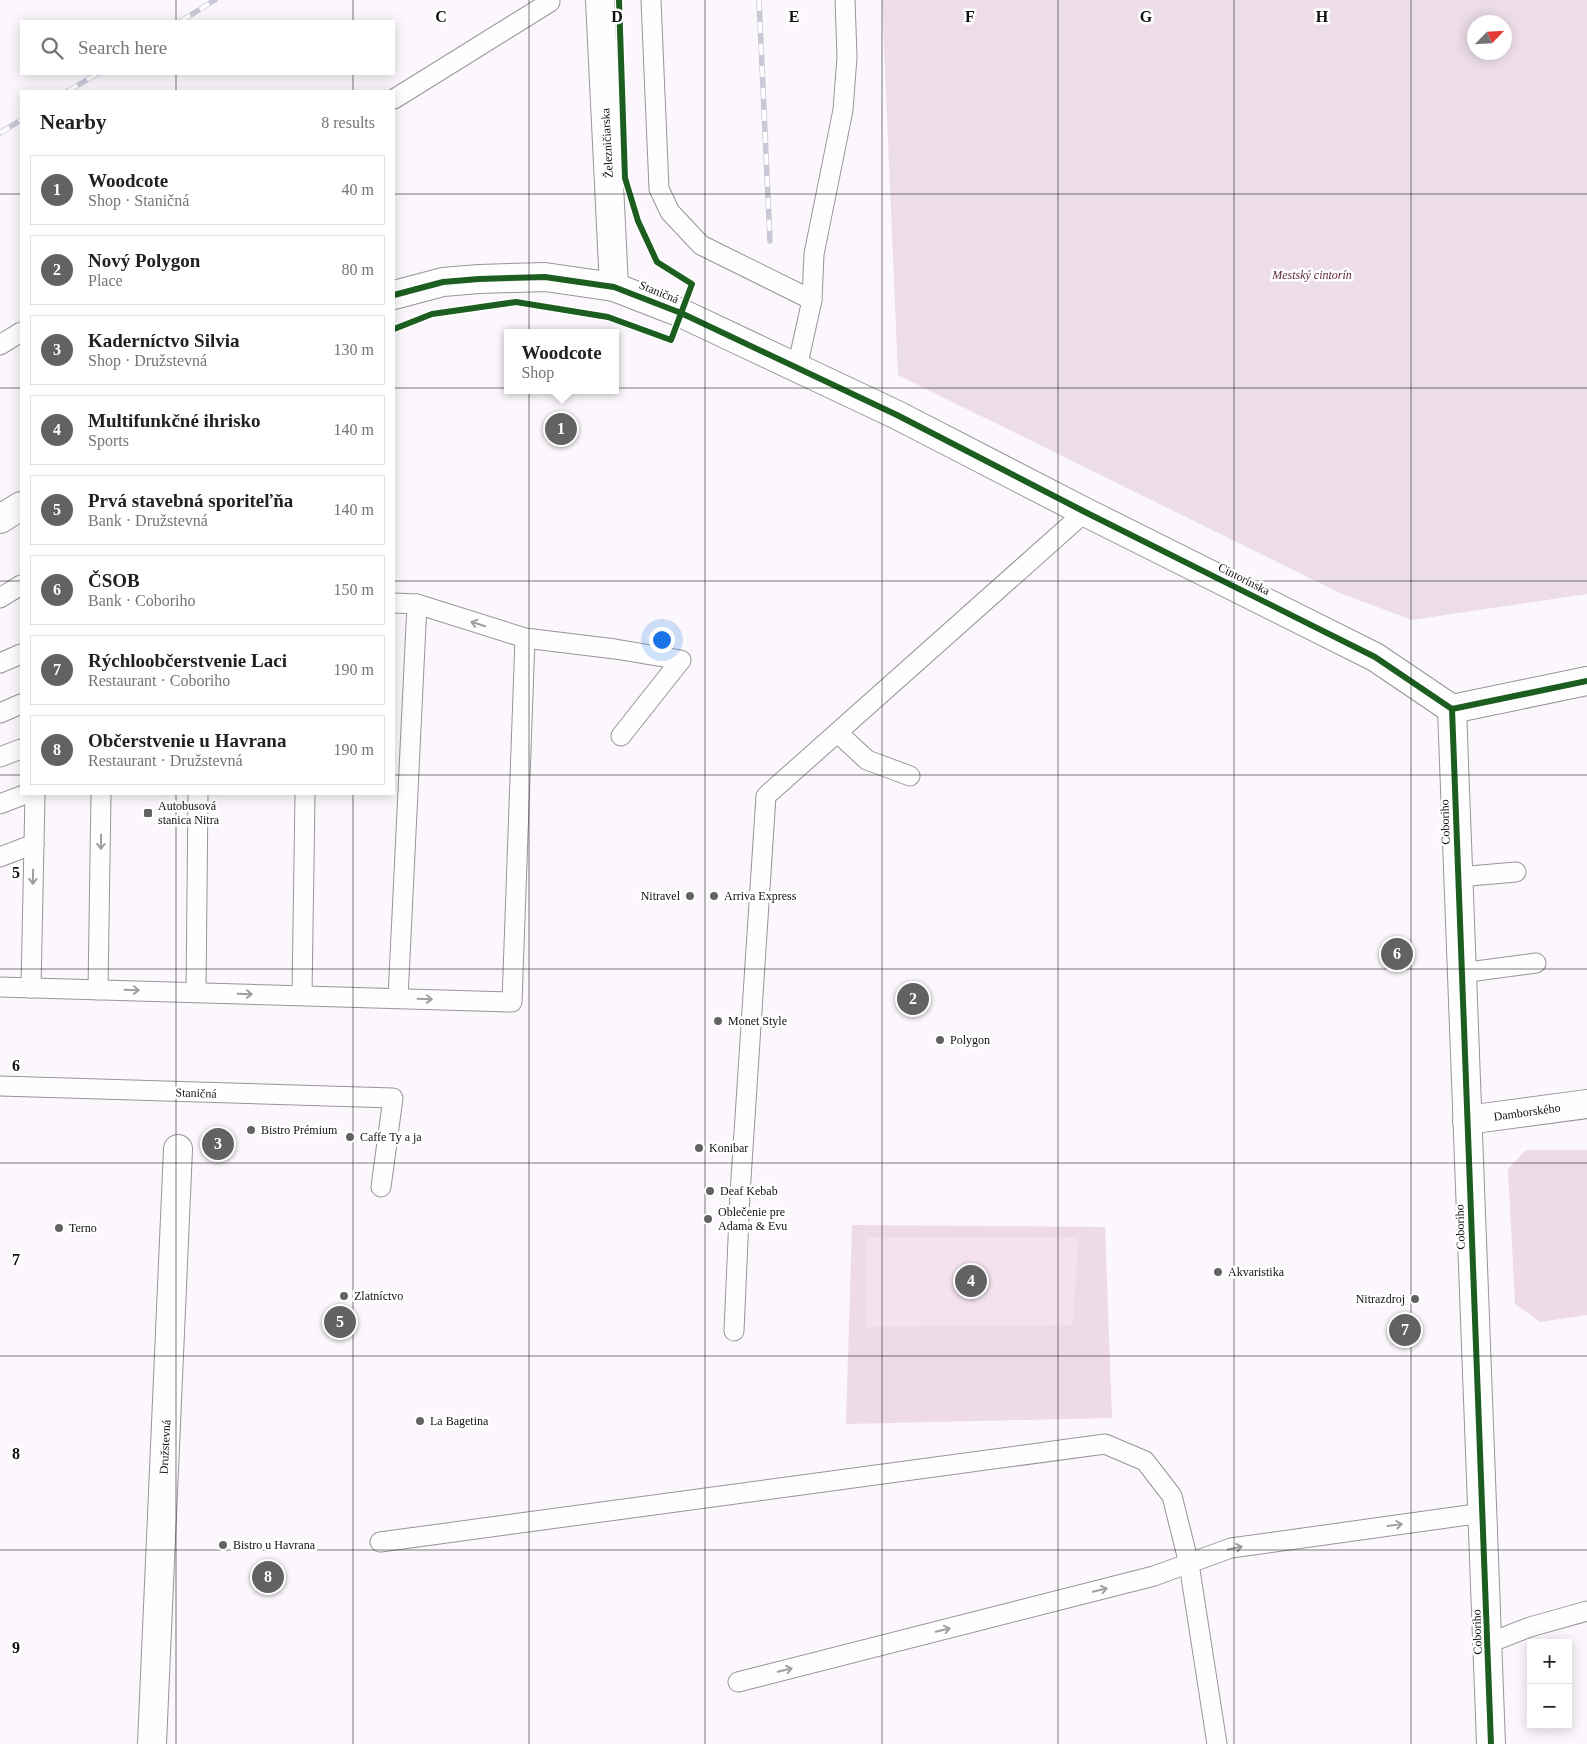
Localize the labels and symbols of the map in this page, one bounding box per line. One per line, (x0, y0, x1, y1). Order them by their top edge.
text: C (435, 8, 447, 25)
text: D (611, 8, 623, 25)
text: E (789, 8, 799, 25)
text: F (965, 8, 975, 25)
text: G (1140, 8, 1153, 25)
text: H (1316, 8, 1329, 25)
north arrow (1467, 15, 1512, 60)
street label: Železničiarska (598, 107, 616, 178)
park label: Mestský cintorín (1271, 268, 1352, 282)
street label: Staničná (637, 278, 681, 306)
pin: 1 (545, 410, 577, 448)
street label: Cintorínska (1216, 560, 1273, 598)
one-way arrow (470, 618, 486, 628)
your location (649, 627, 675, 653)
place label: Autobusová stanica Nitra (158, 799, 220, 827)
street label: Coboriho (1437, 799, 1453, 845)
marker: Autobusová stanica Nitra (142, 807, 154, 819)
one-way arrow (96, 834, 105, 850)
text: 5 (12, 864, 20, 881)
one-way arrow (28, 869, 38, 885)
place label: Nitravel (641, 889, 681, 903)
place label: Arriva Express (724, 889, 797, 903)
marker: Nitravel (684, 890, 696, 902)
marker: Arriva Express (708, 890, 720, 902)
pin: 6 (1381, 935, 1413, 973)
pin: 2 (897, 980, 929, 1018)
one-way arrow (124, 986, 140, 995)
one-way arrow (237, 989, 253, 998)
one-way arrow (416, 994, 433, 1004)
place label: Monet Style (728, 1014, 787, 1028)
marker: Monet Style (712, 1015, 724, 1027)
place label: Polygon (950, 1033, 990, 1047)
marker: Polygon (934, 1034, 946, 1046)
text: 6 (12, 1057, 20, 1074)
street label: Staničná (175, 1085, 218, 1101)
street label: Damborského (1493, 1100, 1561, 1124)
place label: Bistro Prémium (261, 1123, 338, 1137)
marker: Bistro Prémium (245, 1124, 257, 1136)
pin: 3 (202, 1125, 234, 1163)
place label: Caffe Ty a ja (360, 1130, 422, 1144)
marker: Caffe Ty a ja (344, 1131, 356, 1143)
place label: Konibar (709, 1141, 748, 1155)
marker: Konibar (693, 1142, 705, 1154)
place label: Deaf Kebab (720, 1184, 778, 1198)
marker: Deaf Kebab (704, 1185, 716, 1197)
street label: Coboriho (1452, 1204, 1468, 1250)
place label: Oblečenie pre Adama & Evu (718, 1205, 787, 1233)
marker: Oblečenie pre Adama & Evu (702, 1213, 714, 1225)
place label: Terno (69, 1221, 97, 1235)
marker: Terno (53, 1222, 65, 1234)
text: 7 (12, 1251, 20, 1268)
pin: 4 (955, 1262, 987, 1300)
place label: Akvaristika (1228, 1265, 1285, 1279)
marker: Akvaristika (1212, 1266, 1224, 1278)
place label: Zlatníctvo (354, 1289, 403, 1303)
marker: Zlatníctvo (338, 1290, 350, 1302)
place label: Nitrazdroj (1356, 1292, 1405, 1306)
marker: Nitrazdroj (1409, 1293, 1421, 1305)
pin: 5 (324, 1303, 356, 1341)
pin: 7 (1389, 1311, 1421, 1349)
place label: La Bagetina (430, 1414, 489, 1428)
marker: La Bagetina (414, 1415, 426, 1427)
street label: Družstevná (157, 1419, 173, 1475)
text: 8 (12, 1445, 20, 1462)
one-way arrow (1387, 1519, 1403, 1529)
place label: Bistro u Havrana (233, 1538, 316, 1552)
marker: Bistro u Havrana (217, 1539, 229, 1551)
one-way arrow (1226, 1543, 1242, 1552)
pin: 8 (252, 1558, 284, 1596)
one-way arrow (1092, 1584, 1108, 1594)
street label: Coboriho (1469, 1609, 1485, 1655)
one-way arrow (934, 1625, 950, 1634)
text: 9 (12, 1639, 20, 1656)
one-way arrow (777, 1665, 793, 1674)

